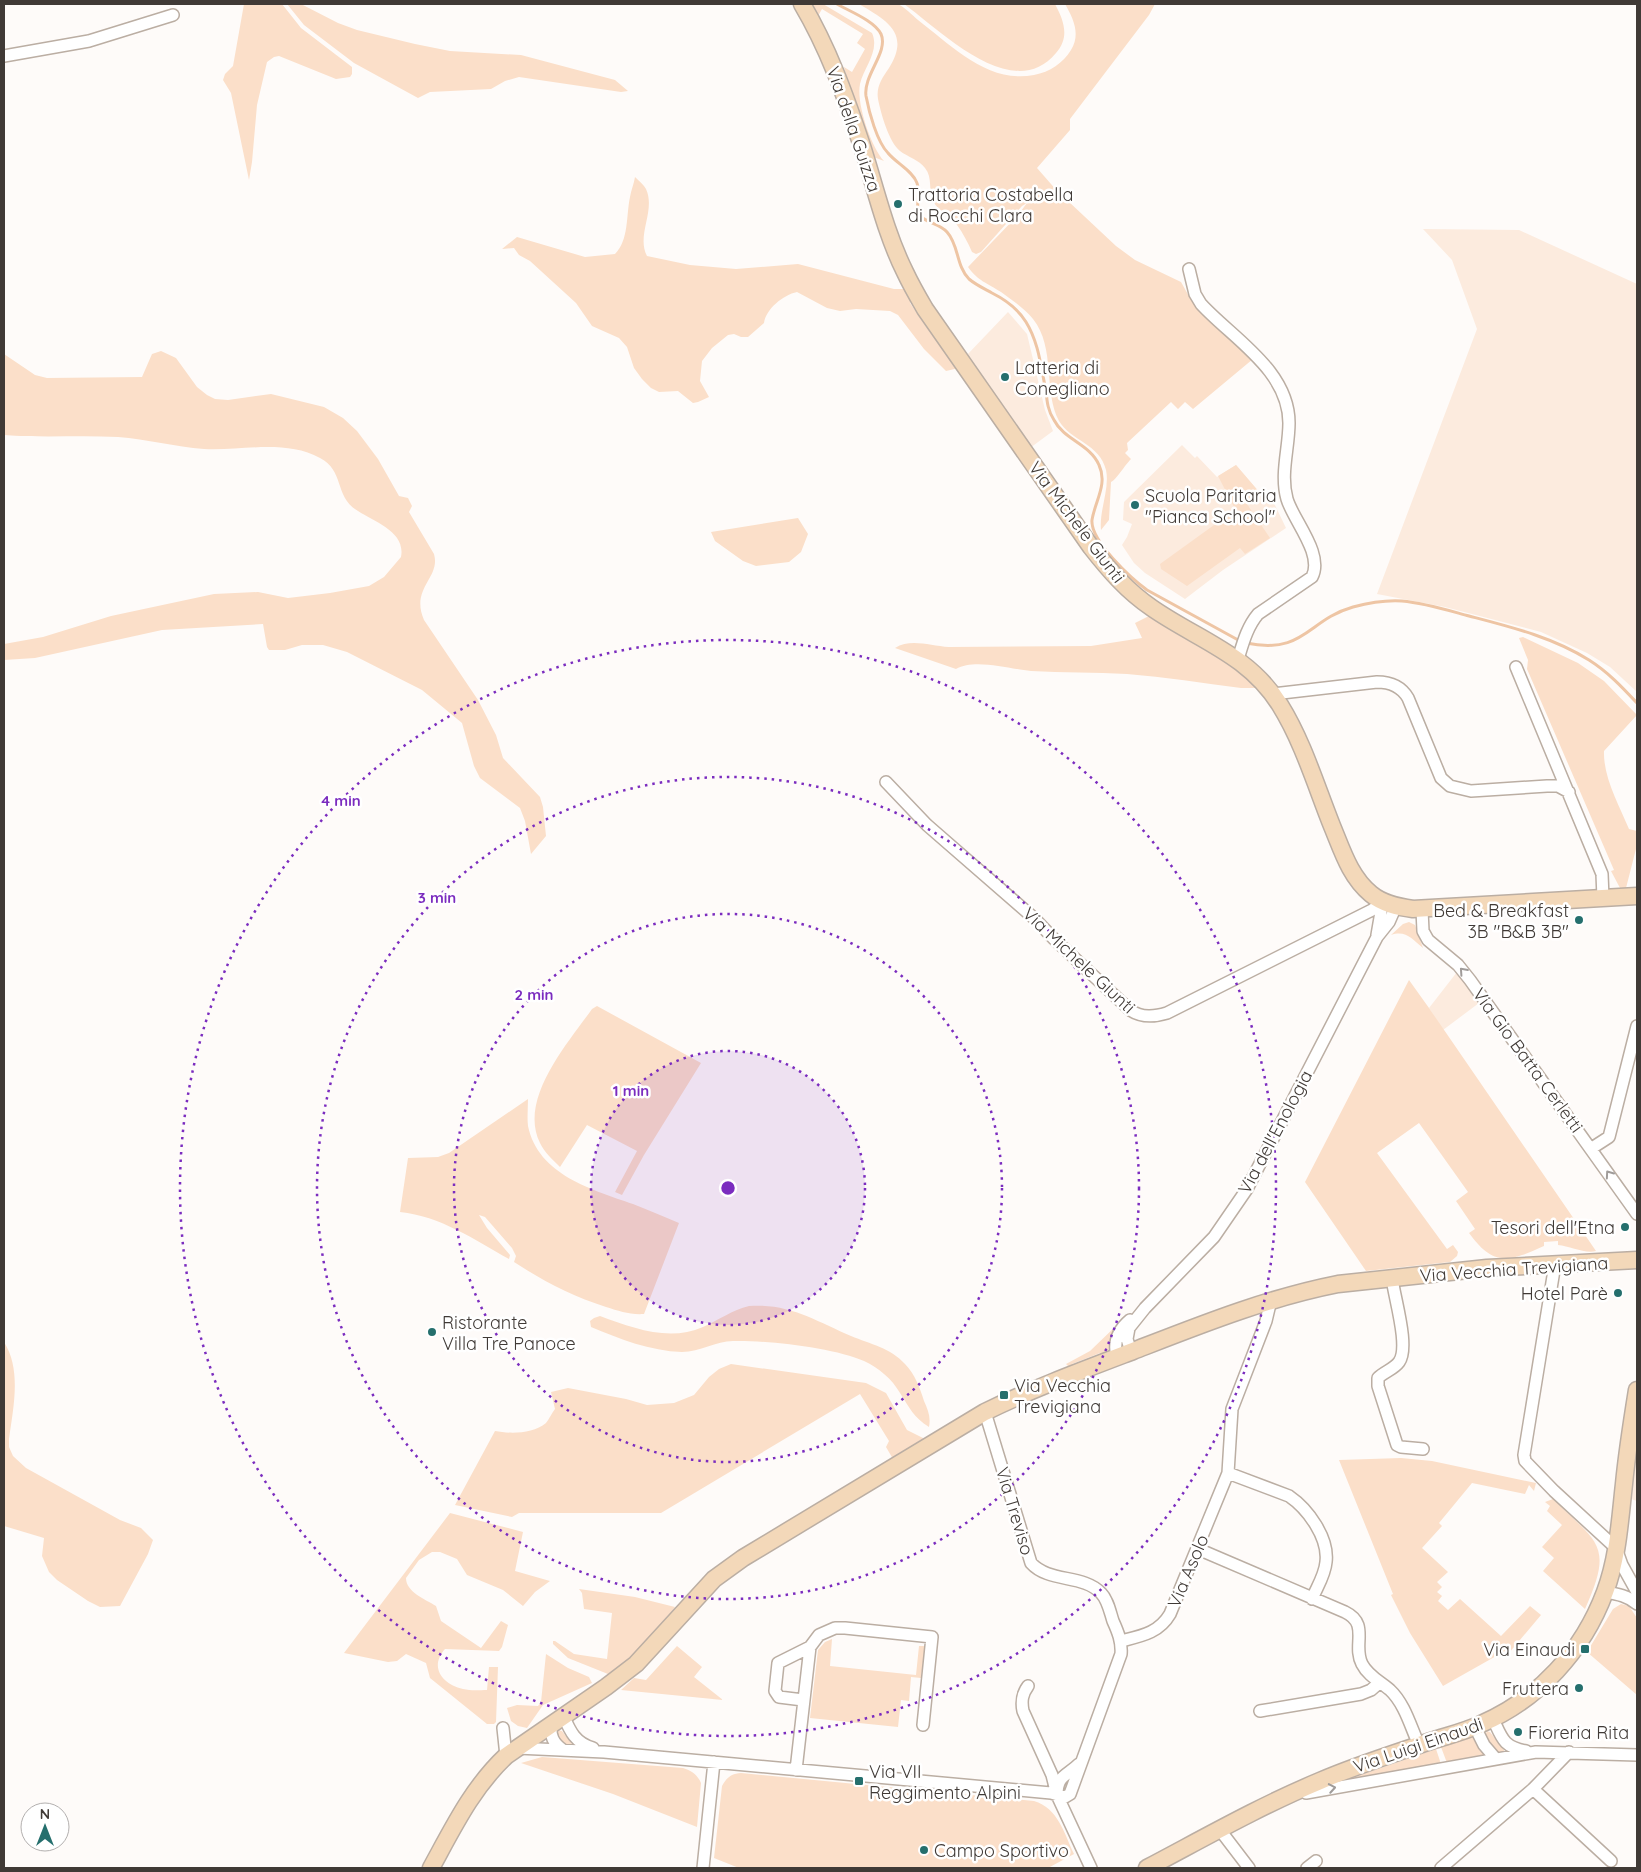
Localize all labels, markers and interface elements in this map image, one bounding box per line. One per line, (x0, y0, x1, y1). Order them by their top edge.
street label: Via della Guizza (822, 63, 886, 195)
place label: Trattoria Costabella di Rocchi Clara (908, 183, 1073, 227)
marker: Trattoria Costabella di Rocchi Clara (892, 198, 904, 210)
place label: Latteria di Conegliano (1015, 356, 1110, 400)
marker: Latteria di Conegliano (999, 371, 1011, 383)
street label: Via Michele Giunti (1024, 457, 1130, 587)
place label: Scuola Paritaria "Pianca School" (1145, 484, 1277, 528)
marker: Scuola Paritaria "Pianca School" (1129, 499, 1141, 511)
text: 4 min (321, 791, 361, 810)
text: 3 min (418, 888, 456, 907)
place label: Bed & Breakfast 3B "B&B 3B" (1433, 899, 1569, 943)
street label: Via Michele Giunti (1018, 902, 1140, 1018)
marker: Bed & Breakfast 3B "B&B 3B" (1573, 914, 1585, 926)
one-way arrow (1460, 968, 1469, 977)
street label: Via Gio Batta Cerletti (1468, 983, 1588, 1137)
text: 2 min (514, 985, 554, 1004)
street label: Via dell'Enologia (1233, 1066, 1317, 1198)
text: 1 min (613, 1081, 649, 1100)
one-way arrow (1606, 1170, 1615, 1179)
centre of rings (719, 1179, 737, 1197)
place label: Tesori dell'Etna (1491, 1216, 1615, 1239)
marker: Tesori dell'Etna (1619, 1221, 1631, 1233)
street label: Via Vecchia Trevigiana (1419, 1251, 1609, 1287)
place label: Hotel Parè (1521, 1282, 1608, 1305)
marker: Hotel Parè (1612, 1287, 1624, 1299)
place label: Ristorante Villa Tre Panoce (442, 1311, 576, 1355)
marker: Ristorante Villa Tre Panoce (426, 1326, 438, 1338)
place label: Via Vecchia Trevigiana (1014, 1374, 1111, 1418)
marker: Via Vecchia Trevigiana (998, 1389, 1010, 1401)
street label: Via Treviso (991, 1464, 1039, 1558)
street label: Via Asolo (1162, 1531, 1214, 1611)
place label: Via Einaudi (1483, 1638, 1575, 1661)
marker: Via Einaudi (1579, 1643, 1591, 1655)
place label: Fruttera (1502, 1677, 1569, 1700)
marker: Fruttera (1573, 1682, 1585, 1694)
street label: Via Luigi Einaudi (1350, 1712, 1486, 1778)
place label: Fioreria Rita (1528, 1721, 1629, 1744)
marker: Fioreria Rita (1512, 1726, 1524, 1738)
place label: Via VII Reggimento Alpini (869, 1760, 1021, 1804)
marker: Via VII Reggimento Alpini (853, 1775, 865, 1787)
one-way arrow (1328, 1783, 1337, 1793)
north arrow (20, 1802, 70, 1852)
text: N (40, 1805, 50, 1823)
place label: Campo Sportivo (934, 1839, 1069, 1862)
marker: Campo Sportivo (918, 1844, 930, 1856)

